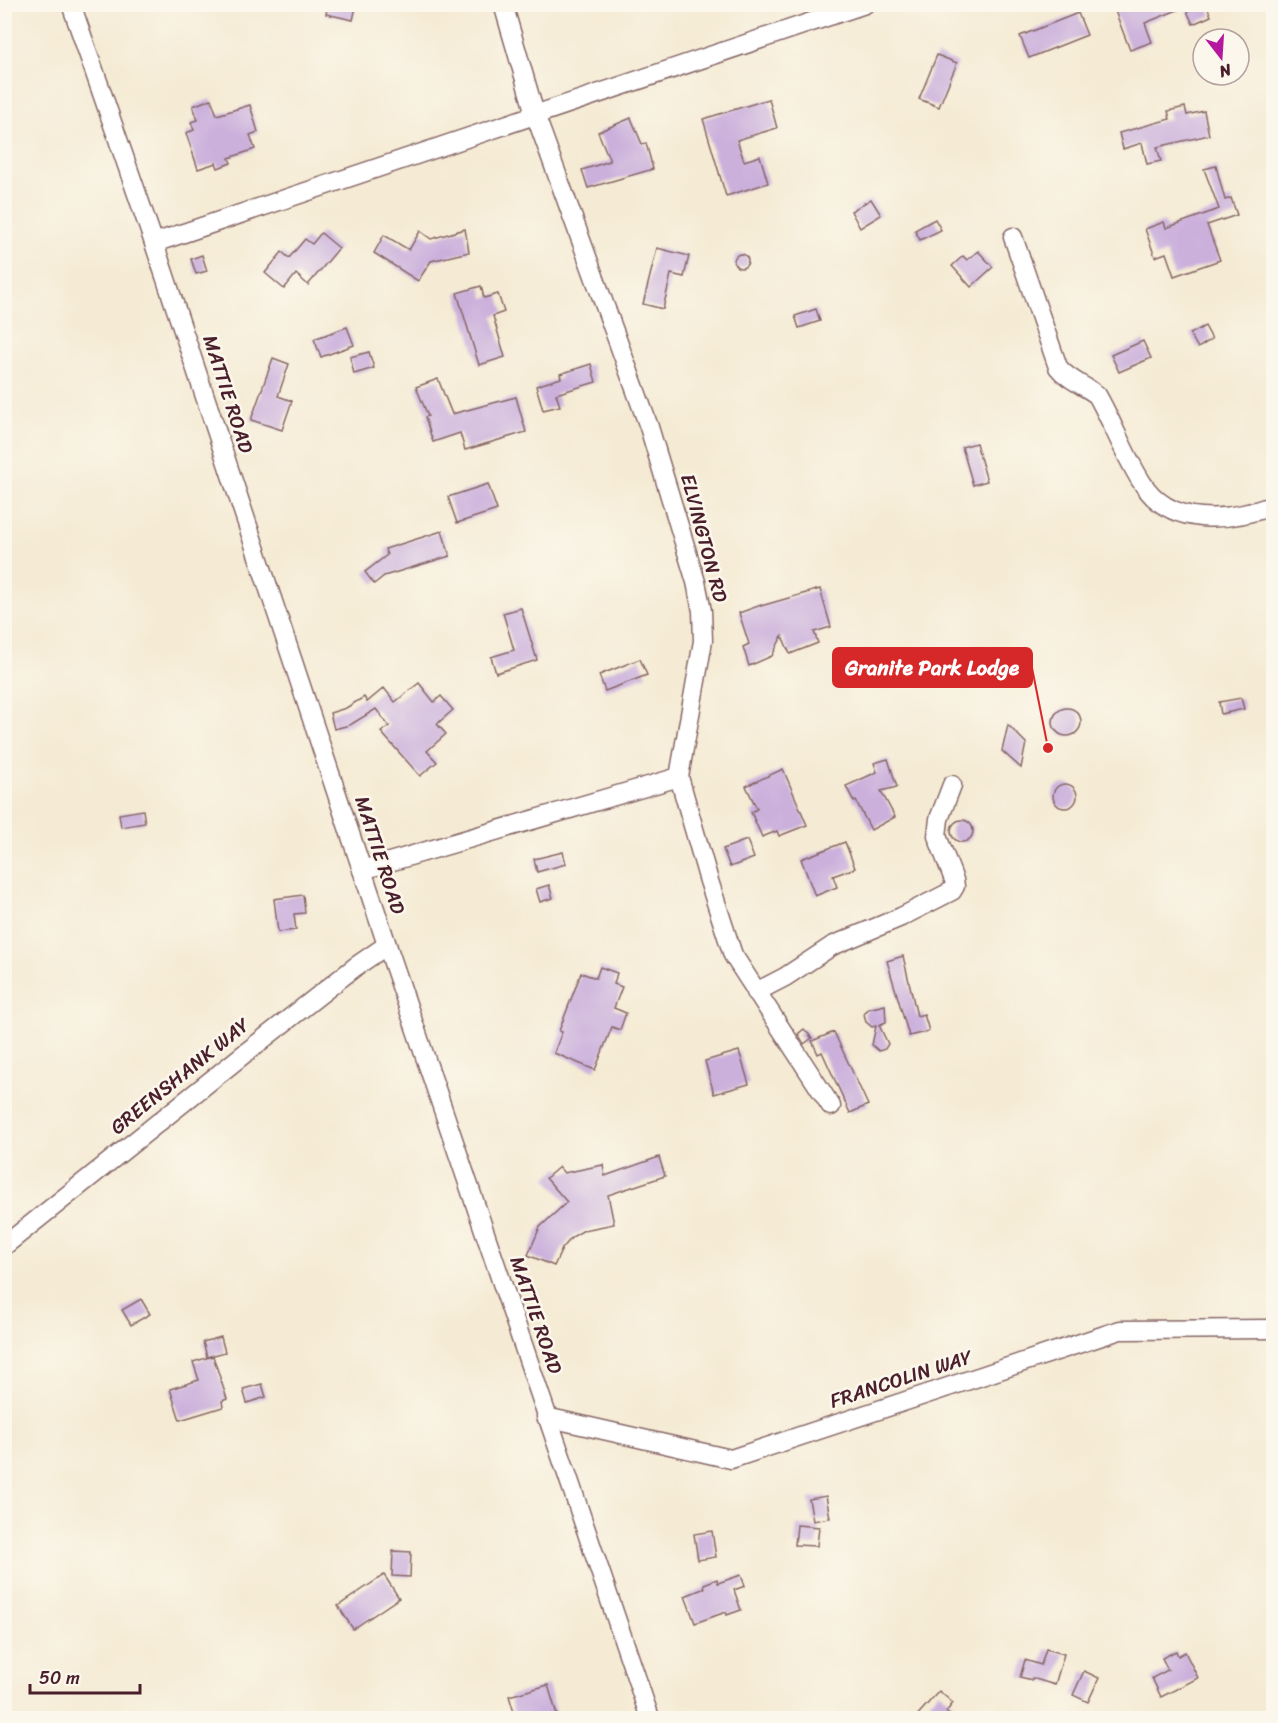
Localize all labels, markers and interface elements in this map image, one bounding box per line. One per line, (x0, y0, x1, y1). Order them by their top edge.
north arrow (1191, 27, 1251, 87)
text: N (1215, 55, 1236, 87)
street label: MATTIE ROAD (192, 330, 264, 458)
street label: ELVINGTON RD (670, 470, 738, 606)
callout: Granite Park Lodge (833, 648, 1032, 687)
text: Granite Park Lodge (844, 649, 1020, 687)
street label: MATTIE ROAD (344, 791, 416, 919)
street label: GREENSHANK WAY (102, 1008, 259, 1144)
street label: MATTIE ROAD (500, 1251, 573, 1379)
street label: FRANCOLIN WAY (825, 1339, 978, 1419)
scale bar (30, 1657, 140, 1695)
text: 50 m (39, 1662, 80, 1694)

